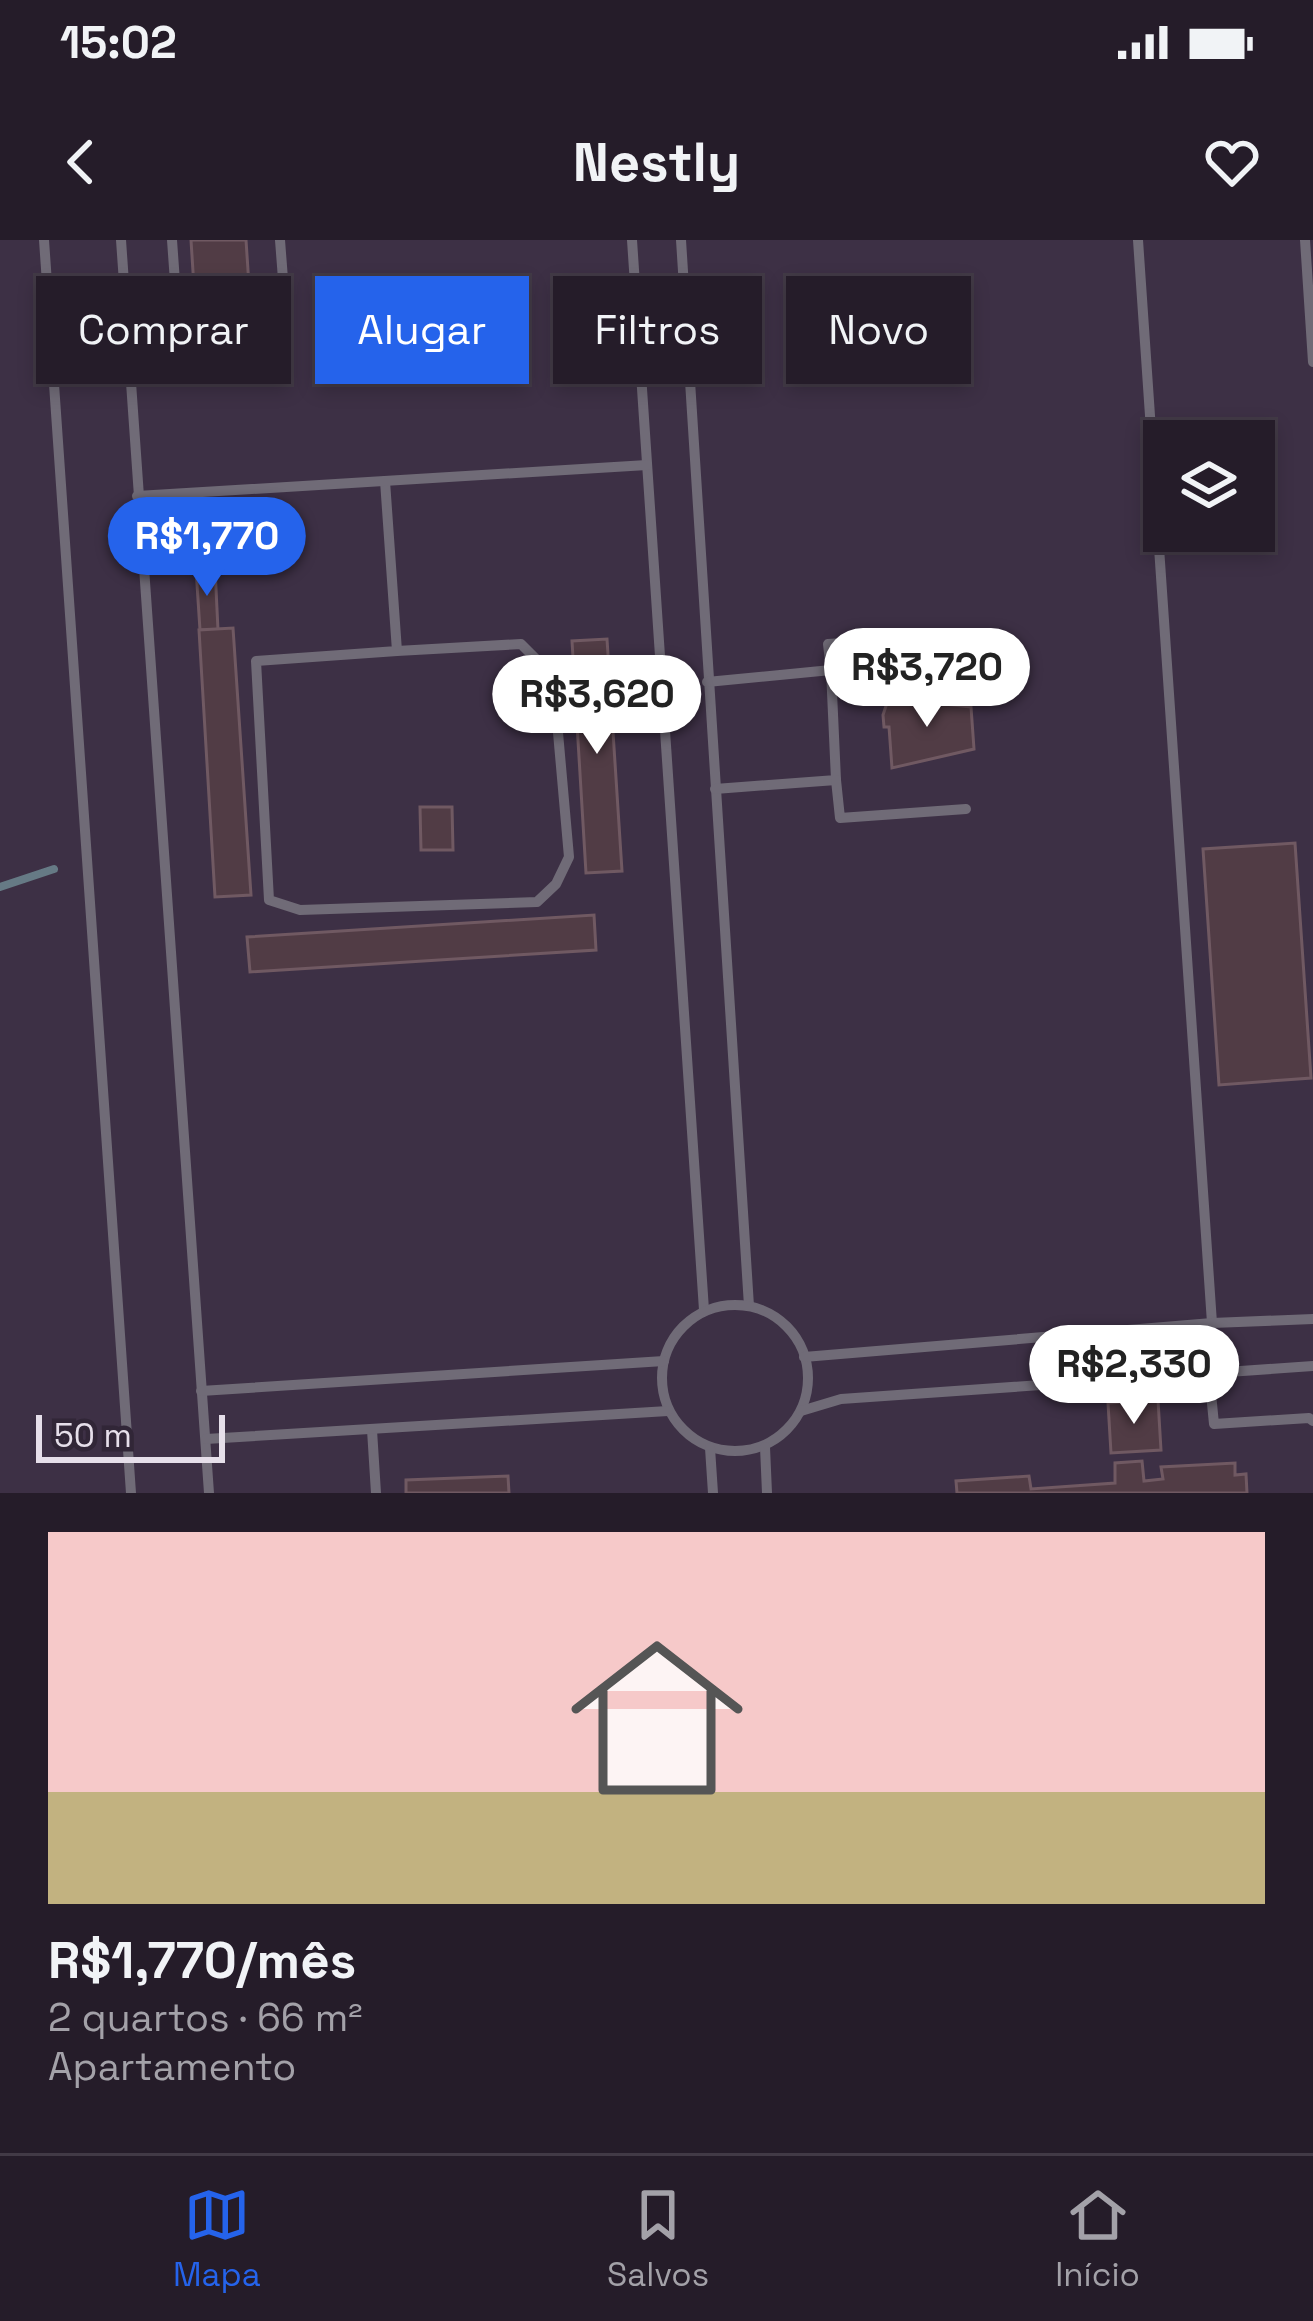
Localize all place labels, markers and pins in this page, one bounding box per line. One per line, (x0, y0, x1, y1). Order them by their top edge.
pin: R$1,770 (96, 497, 318, 599)
pin: R$3,720 (816, 628, 1038, 730)
pin: R$3,620 (486, 655, 708, 757)
pin: R$2,330 (1023, 1325, 1245, 1427)

